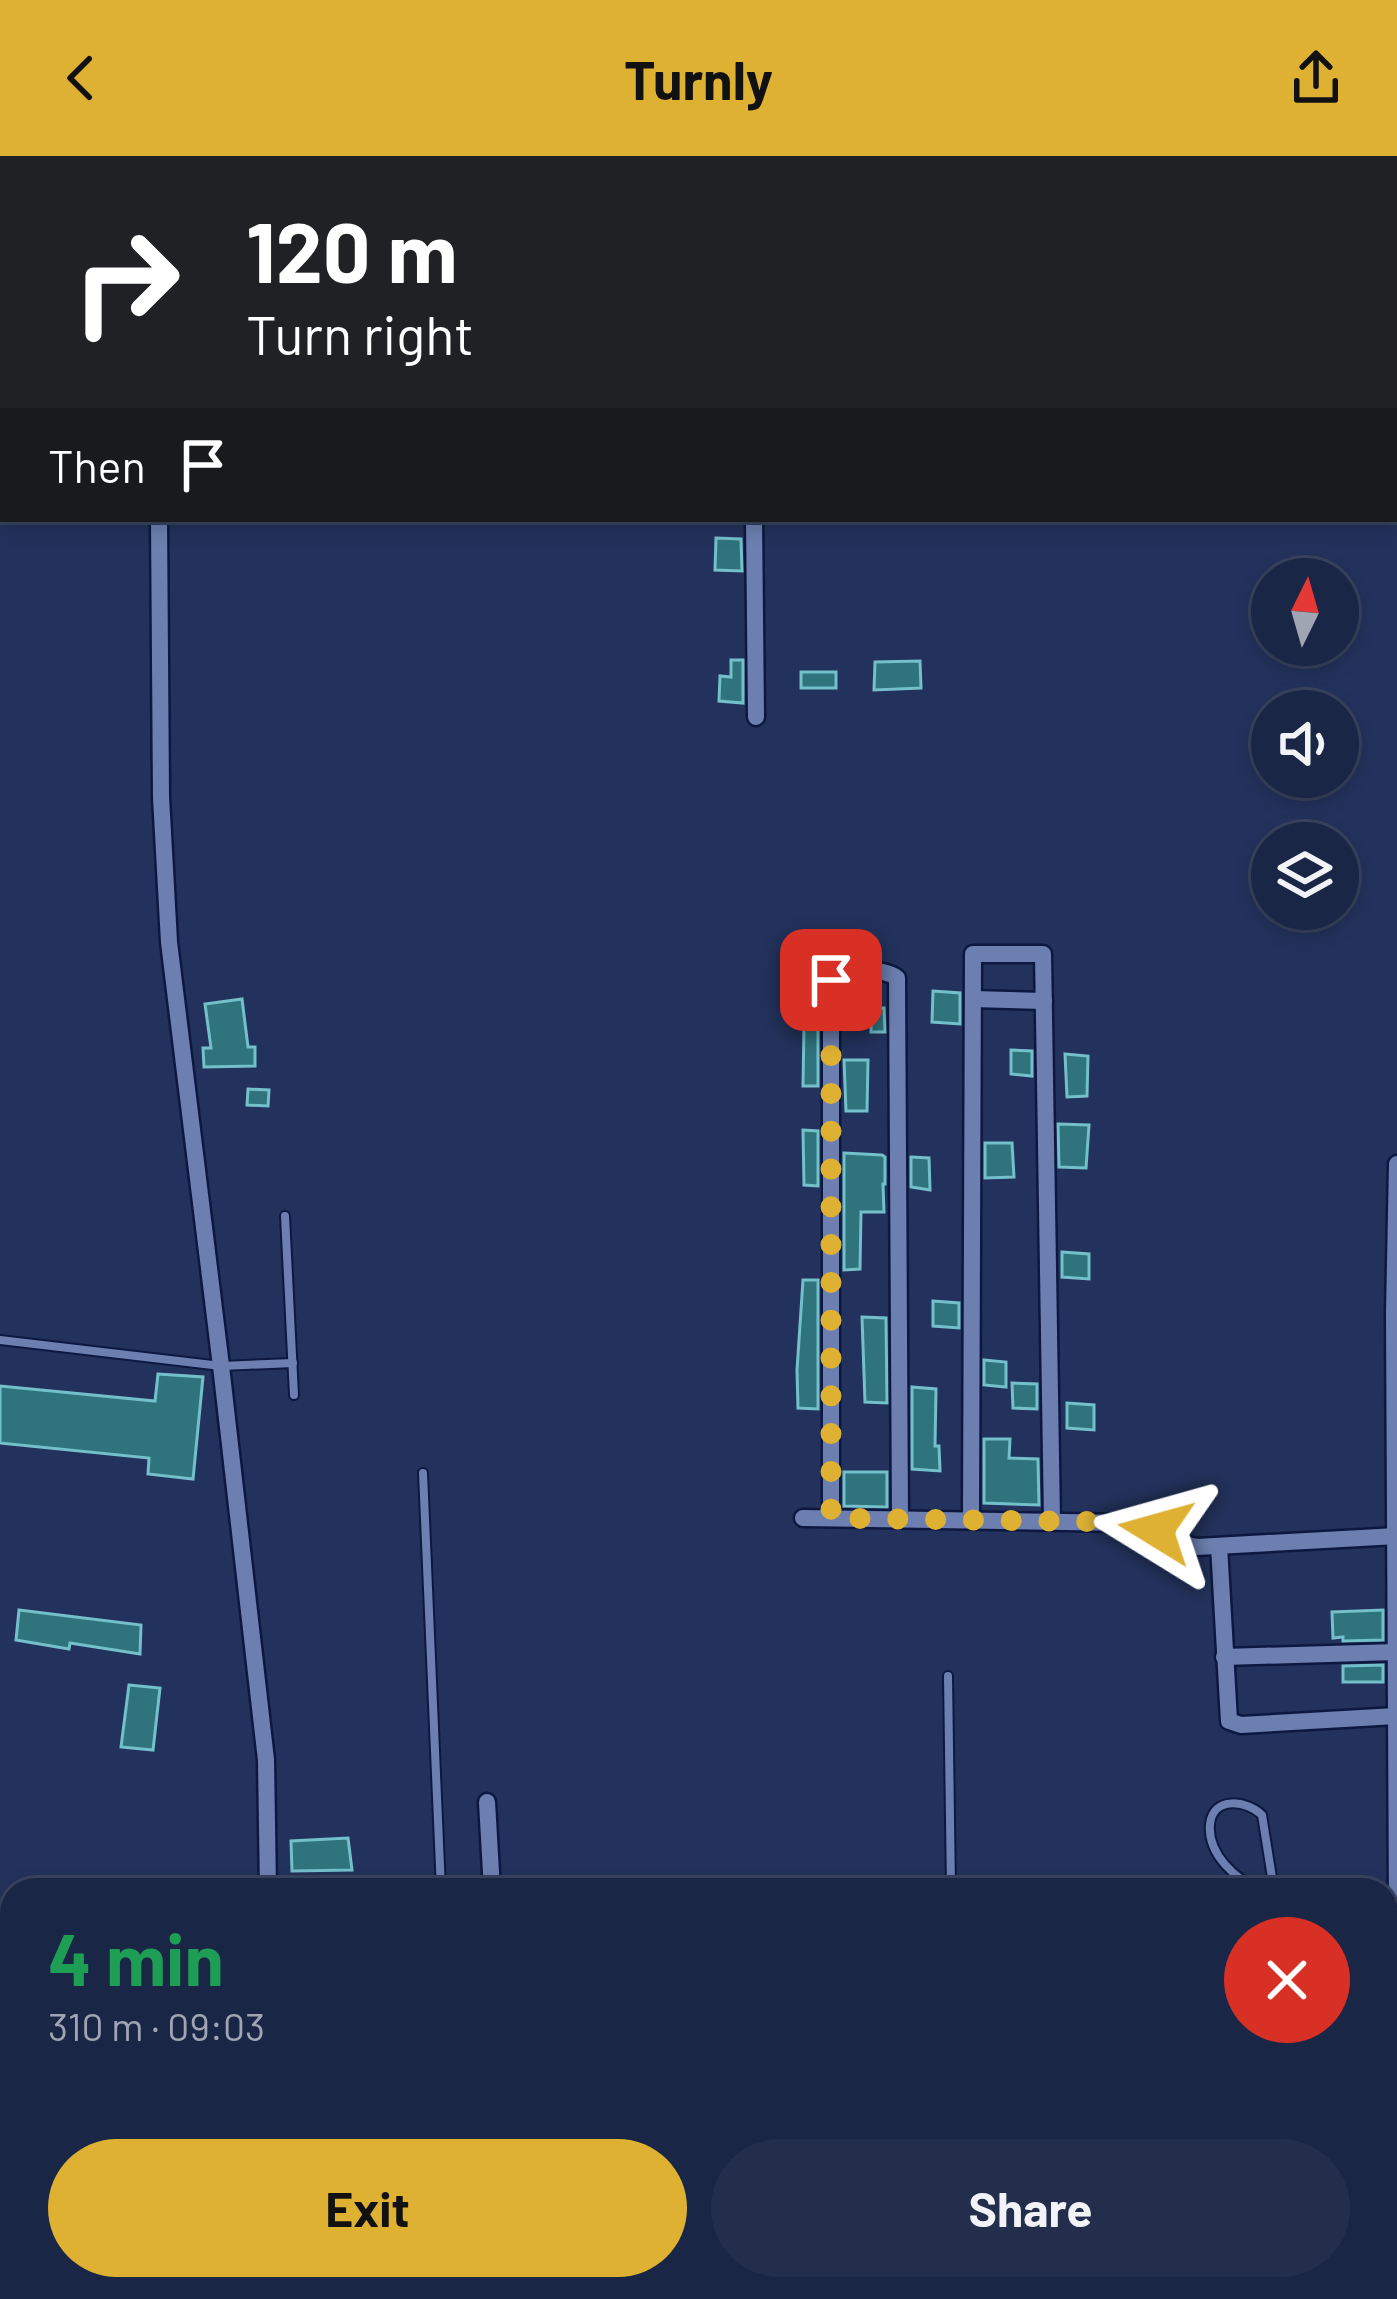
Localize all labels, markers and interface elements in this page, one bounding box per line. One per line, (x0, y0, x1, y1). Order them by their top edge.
icon: back (48, 45, 114, 111)
icon: share (1283, 45, 1349, 111)
text: Turnly (624, 46, 773, 111)
text: 120 m (246, 199, 458, 300)
icon: right (48, 204, 204, 360)
text: Turn right (246, 301, 474, 366)
icon: arrive (170, 432, 236, 498)
text: Then (48, 438, 146, 492)
north arrow (1251, 558, 1359, 666)
map controls (1251, 558, 1359, 930)
button: sound (1251, 690, 1359, 798)
button: layers (1251, 822, 1359, 930)
pin (780, 929, 882, 1031)
icon: arrive (798, 947, 864, 1013)
position arrow (1093, 1467, 1219, 1593)
text: 4 min (48, 1914, 224, 2000)
button: close (1224, 1917, 1350, 2043)
text: 310 m · 09:03 (48, 2002, 265, 2049)
button: Exit (48, 2139, 687, 2277)
button: Share (711, 2139, 1350, 2277)

